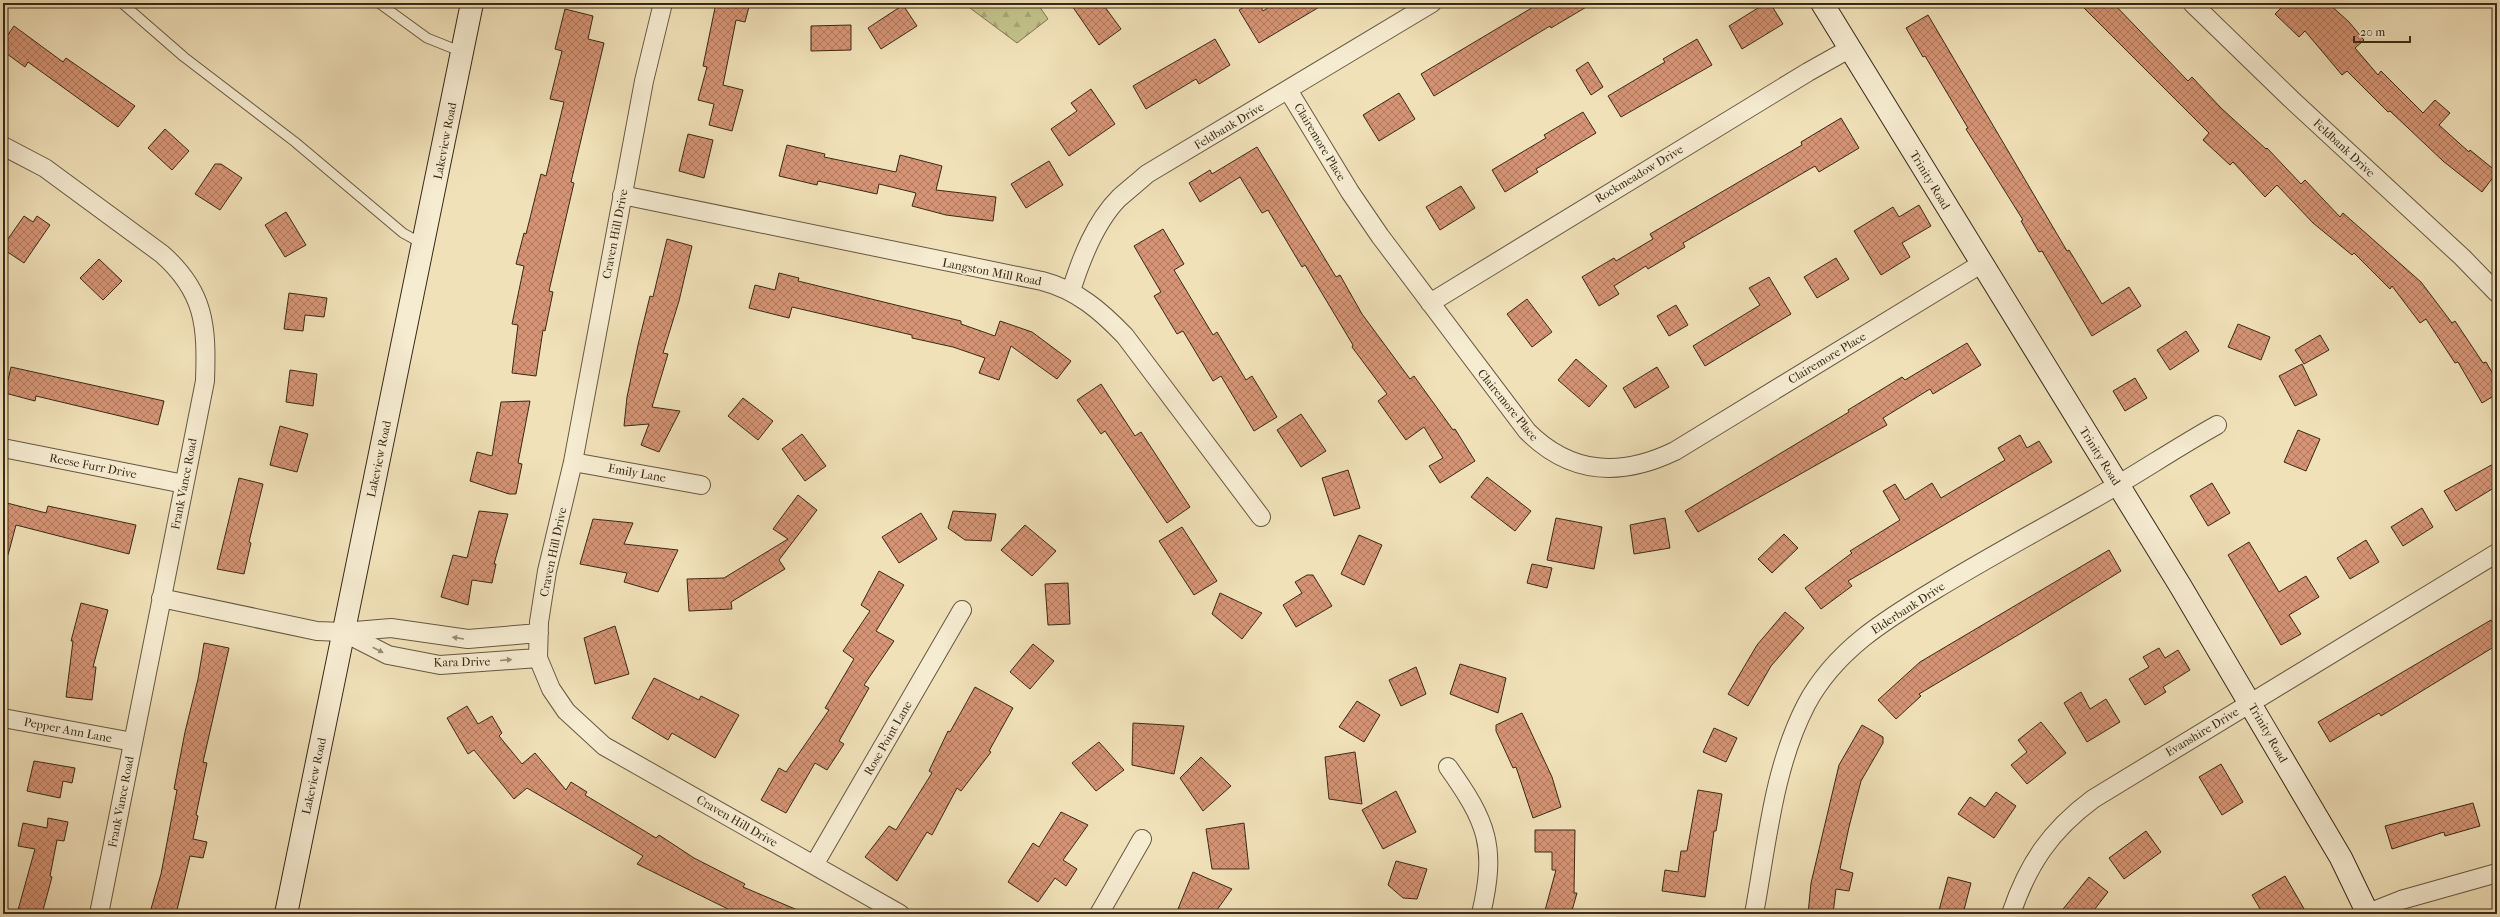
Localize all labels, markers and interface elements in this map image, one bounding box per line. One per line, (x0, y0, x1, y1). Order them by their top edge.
scale bar (2354, 18, 2410, 44)
text: 20 m (2360, 25, 2385, 39)
street label: Feldbank Drive (1192, 100, 1266, 152)
street label: Lakeview Road (431, 101, 459, 181)
street label: Clairemore Place (1291, 101, 1349, 183)
street label: Feldbank Drive (2310, 116, 2378, 180)
street label: Rockmeadow Drive (1592, 142, 1686, 206)
street label: Trinity Road (1907, 148, 1953, 212)
street label: Craven Hill Drive (599, 188, 631, 280)
street label: Langston Mill Road (941, 256, 1043, 289)
street label: Clairemore Place (1786, 329, 1868, 387)
street label: Clairemore Place (1475, 366, 1541, 444)
street label: Lakeview Road (364, 419, 394, 499)
street label: Trinity Road (2076, 424, 2124, 488)
street label: Frank Vance Road (168, 437, 200, 531)
street label: Reese Furr Drive (48, 451, 138, 481)
street label: Emily Lane (607, 461, 667, 485)
street label: Craven Hill Drive (537, 506, 569, 598)
street label: Elderbank Drive (1869, 579, 1948, 637)
one-way arrow (452, 635, 464, 641)
one-way arrow (372, 647, 384, 653)
street label: Kara Drive (433, 655, 491, 669)
one-way arrow (499, 657, 512, 664)
street label: Rose Point Lane (861, 698, 915, 778)
street label: Trinity Road (2245, 701, 2291, 766)
street label: Evanshire Drive (2163, 705, 2241, 759)
street label: Pepper Ann Lane (23, 715, 113, 745)
street label: Lakeview Road (299, 736, 329, 816)
street label: Frank Vance Road (105, 755, 137, 849)
street label: Craven Hill Drive (694, 792, 780, 850)

